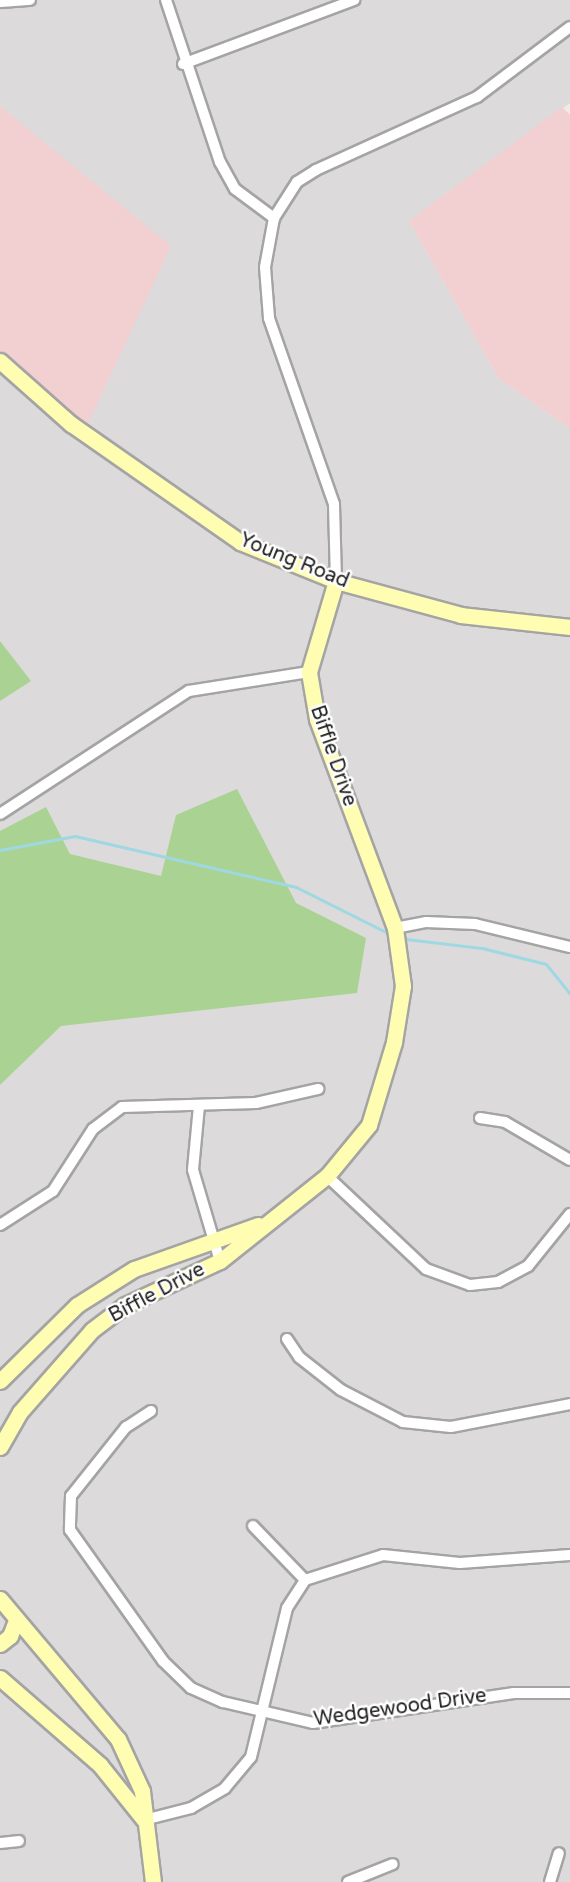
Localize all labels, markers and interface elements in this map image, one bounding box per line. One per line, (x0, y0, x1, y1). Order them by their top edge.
street label: Young Road (236, 528, 352, 594)
street label: Biffle Drive (305, 702, 361, 810)
street label: Biffle Drive (105, 1258, 209, 1328)
street label: Wedgewood Drive (312, 1684, 488, 1732)

